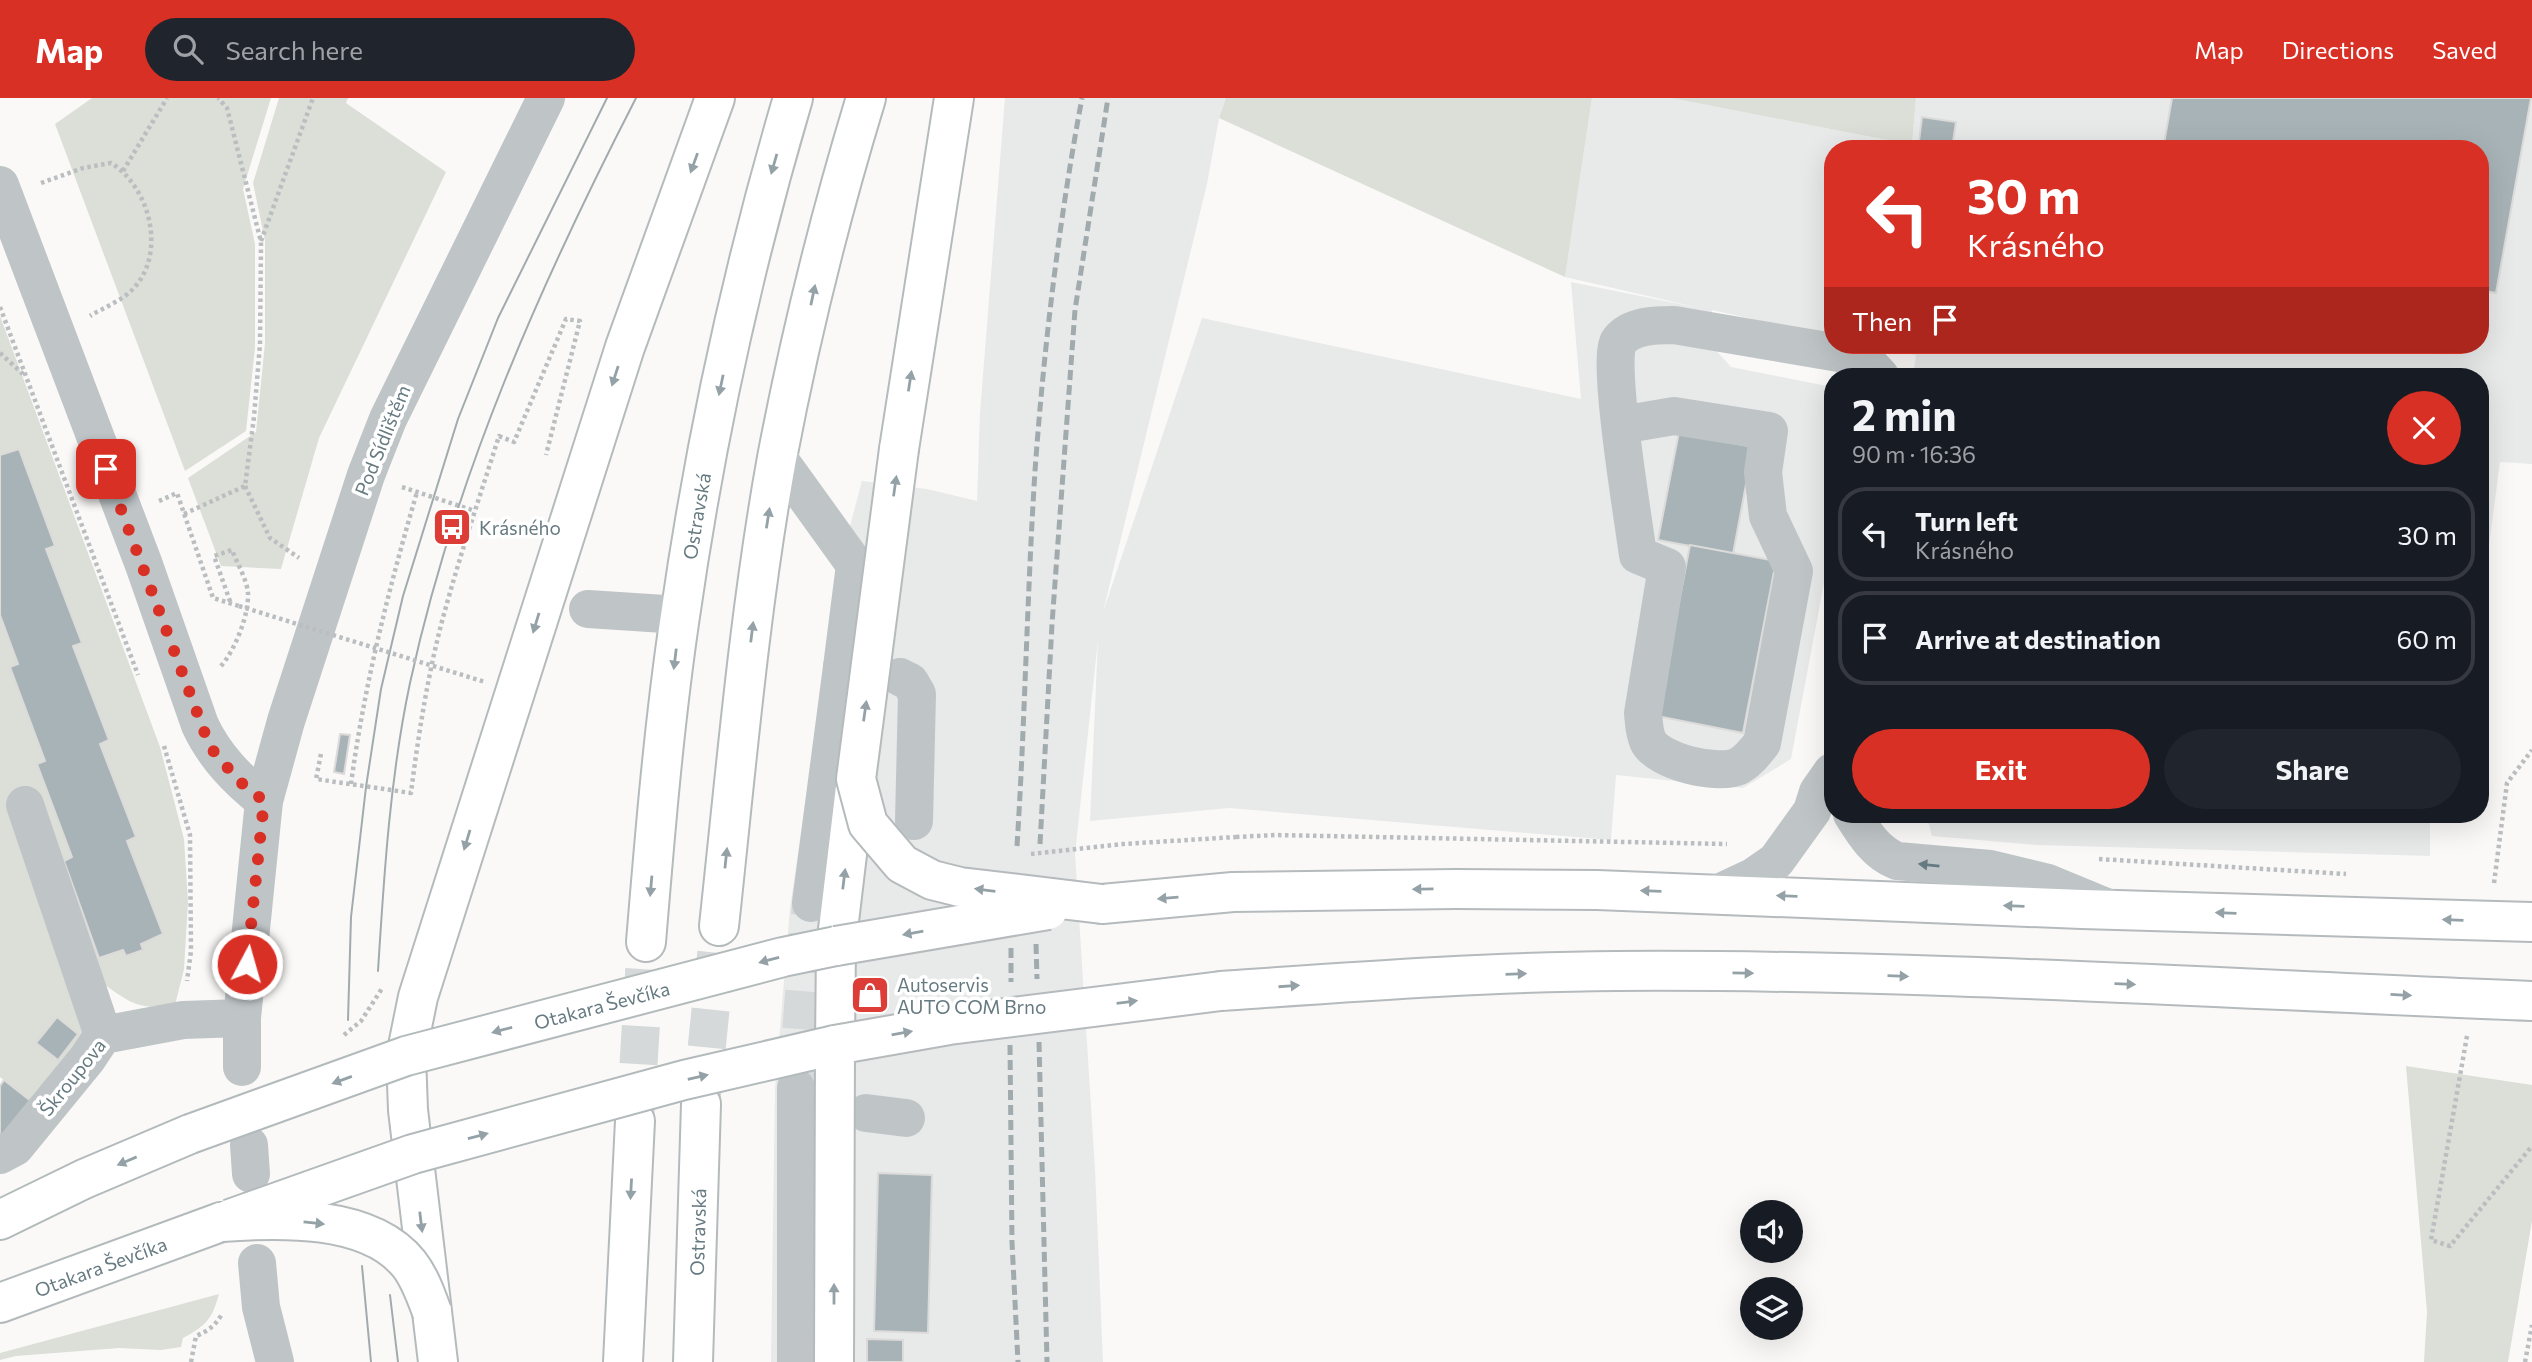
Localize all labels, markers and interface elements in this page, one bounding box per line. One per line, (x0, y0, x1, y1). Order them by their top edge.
search box (145, 18, 635, 81)
text: Map (35, 29, 103, 70)
icon: search (169, 30, 207, 68)
text: Search here (225, 34, 363, 65)
text: Map (2194, 35, 2244, 64)
text: Directions (2282, 35, 2394, 64)
text: Saved (2432, 35, 2497, 64)
one-way arrow (688, 152, 699, 173)
one-way arrow (768, 153, 778, 174)
text: 30 m (1967, 164, 2080, 224)
icon: left (1852, 168, 1943, 259)
text: Krásného (1967, 224, 2105, 264)
one-way arrow (807, 284, 818, 306)
icon: arrive (1926, 301, 1964, 339)
text: Then (1852, 305, 1912, 336)
one-way arrow (609, 366, 620, 387)
one-way arrow (904, 370, 915, 392)
one-way arrow (716, 374, 727, 396)
street label: Pod Sídlištěm (349, 381, 415, 499)
text: 2 min (1852, 388, 1957, 440)
button: close (2387, 391, 2461, 465)
pin (76, 439, 136, 499)
text: 90 m · 16:36 (1852, 440, 1976, 468)
icon: arrive (87, 450, 125, 488)
street label: Ostravská (677, 471, 715, 561)
one-way arrow (889, 474, 900, 496)
text: Turn left (1915, 505, 2018, 536)
bus stop icon: Krásného (431, 506, 473, 548)
one-way arrow (763, 507, 774, 529)
icon: left (1856, 515, 1894, 553)
place label: Krásného (479, 516, 561, 539)
text: 30 m (2398, 519, 2457, 550)
text: Krásného (1915, 536, 2014, 564)
one-way arrow (530, 613, 540, 634)
icon: arrive (1856, 619, 1894, 657)
one-way arrow (746, 621, 757, 643)
text: Arrive at destination (1915, 623, 2161, 654)
text: 60 m (2397, 623, 2457, 654)
one-way arrow (669, 649, 680, 671)
one-way arrow (860, 700, 871, 722)
button: Exit (1852, 729, 2150, 809)
button: Share (2164, 729, 2461, 809)
one-way arrow (462, 830, 472, 851)
one-way arrow (721, 847, 732, 869)
one-way arrow (1918, 859, 1940, 870)
one-way arrow (838, 867, 849, 889)
one-way arrow (645, 875, 656, 897)
one-way arrow (1412, 883, 1434, 895)
one-way arrow (974, 885, 996, 896)
one-way arrow (1639, 886, 1661, 897)
one-way arrow (1775, 891, 1797, 902)
one-way arrow (1156, 893, 1178, 904)
one-way arrow (2003, 901, 2025, 912)
one-way arrow (2214, 907, 2236, 918)
one-way arrow (2442, 914, 2464, 925)
position arrow (210, 927, 284, 1001)
one-way arrow (902, 927, 924, 938)
one-way arrow (758, 955, 780, 966)
one-way arrow (1732, 967, 1754, 978)
one-way arrow (1505, 968, 1527, 979)
one-way arrow (1887, 970, 1909, 982)
place label: Autoservis AUTO COM Brno (897, 973, 1046, 1018)
shop icon: Autoservis AUTO COM Brno (849, 974, 891, 1016)
street label: Otakara Ševčíka (531, 976, 672, 1033)
one-way arrow (2115, 978, 2137, 989)
one-way arrow (1278, 980, 1300, 991)
one-way arrow (2390, 989, 2412, 1000)
one-way arrow (1116, 996, 1138, 1007)
one-way arrow (491, 1025, 513, 1036)
one-way arrow (891, 1027, 913, 1038)
street label: Škroupova (33, 1033, 110, 1120)
one-way arrow (687, 1071, 709, 1082)
one-way arrow (331, 1074, 352, 1085)
one-way arrow (468, 1130, 490, 1141)
one-way arrow (116, 1155, 137, 1166)
one-way arrow (626, 1179, 637, 1201)
street label: Ostravská (684, 1188, 710, 1276)
map controls (1740, 1200, 1803, 1340)
button: sound (1740, 1200, 1803, 1263)
one-way arrow (415, 1211, 426, 1233)
one-way arrow (303, 1217, 325, 1228)
street label: Otakara Ševčíka (31, 1231, 170, 1301)
button: layers (1740, 1277, 1803, 1340)
one-way arrow (828, 1283, 840, 1305)

